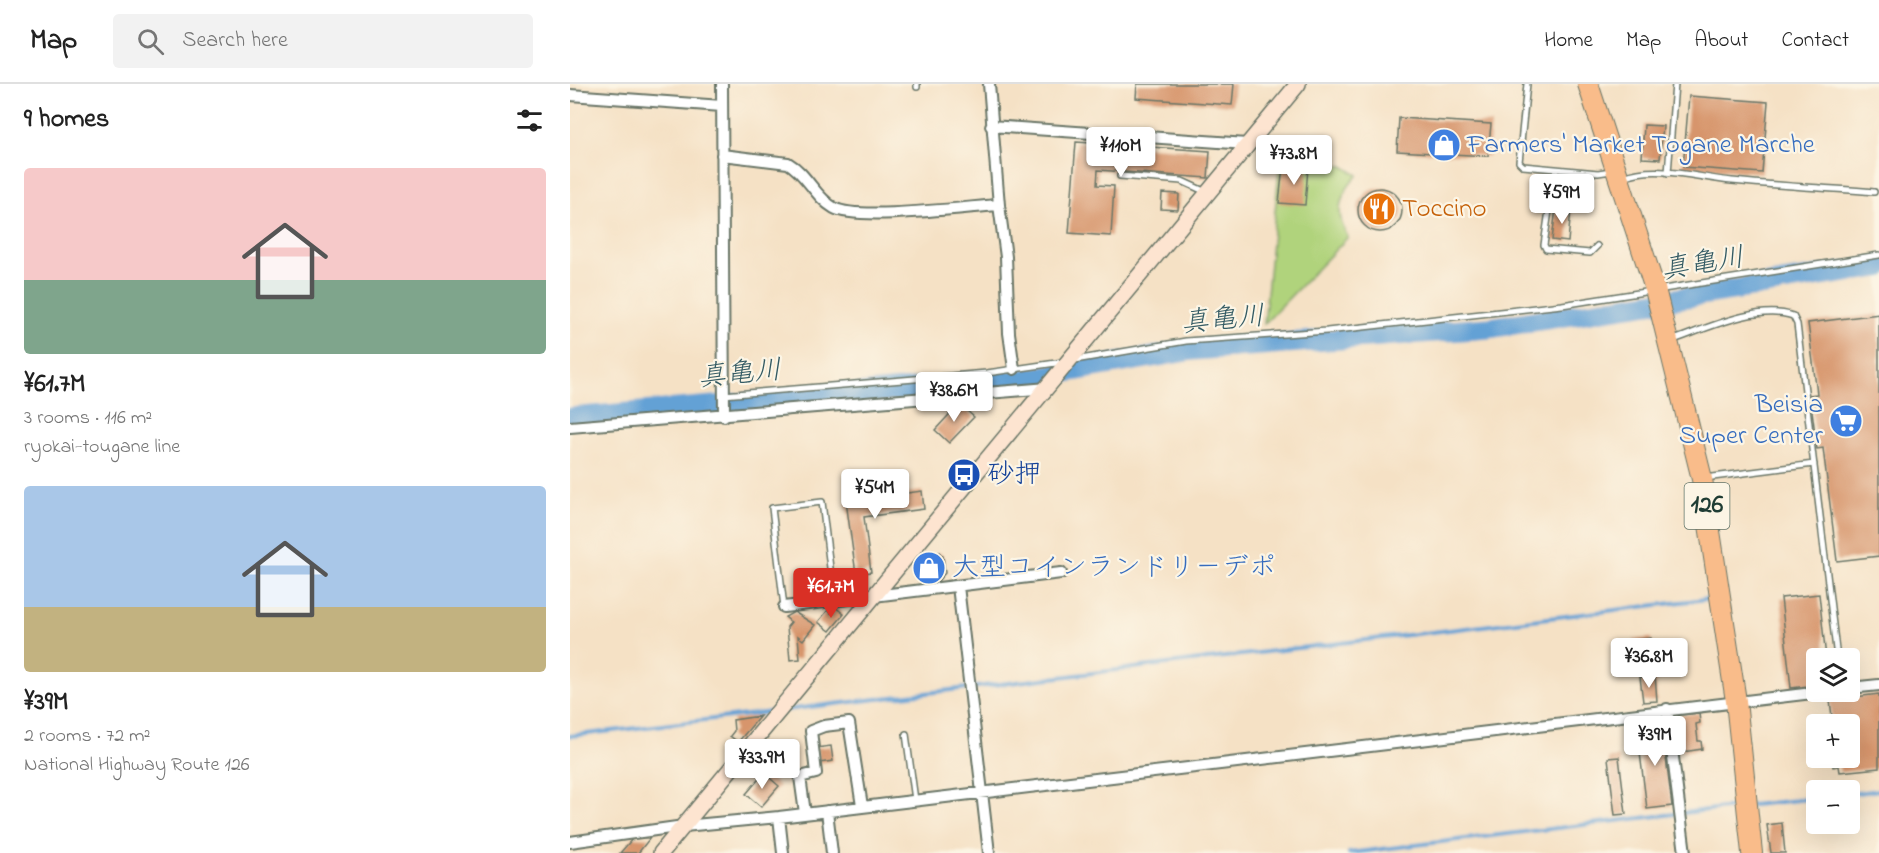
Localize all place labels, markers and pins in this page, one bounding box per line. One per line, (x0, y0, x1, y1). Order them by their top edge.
place label: Farmers' Market Togane Marche (1466, 126, 1816, 165)
pin: ¥110M (1079, 127, 1163, 178)
shop icon: Farmers' Market Togane Marche (1426, 127, 1462, 163)
pin: ¥73.8M (1245, 135, 1343, 186)
pin: ¥59M (1526, 174, 1598, 225)
place label: Toccino (1402, 190, 1487, 229)
restaurant icon: Toccino (1361, 191, 1397, 227)
pin: ¥38.6M (905, 372, 1003, 423)
place label: Beisia Super Center (1679, 386, 1824, 456)
supermarket icon: Beisia Super Center (1828, 403, 1864, 439)
place label: 砂押 (987, 456, 1041, 495)
bus stop icon: 砂押 (946, 457, 982, 493)
pin: ¥54M (839, 469, 911, 520)
place label: 大型コインランドリ－デポ (952, 549, 1276, 588)
shop icon: 大型コインランドリ－デポ (911, 550, 947, 586)
pin: ¥61.7M (782, 568, 880, 619)
pin: ¥36.8M (1600, 638, 1698, 689)
pin: ¥39M (1619, 716, 1691, 767)
pin: ¥33.9M (713, 739, 811, 790)

